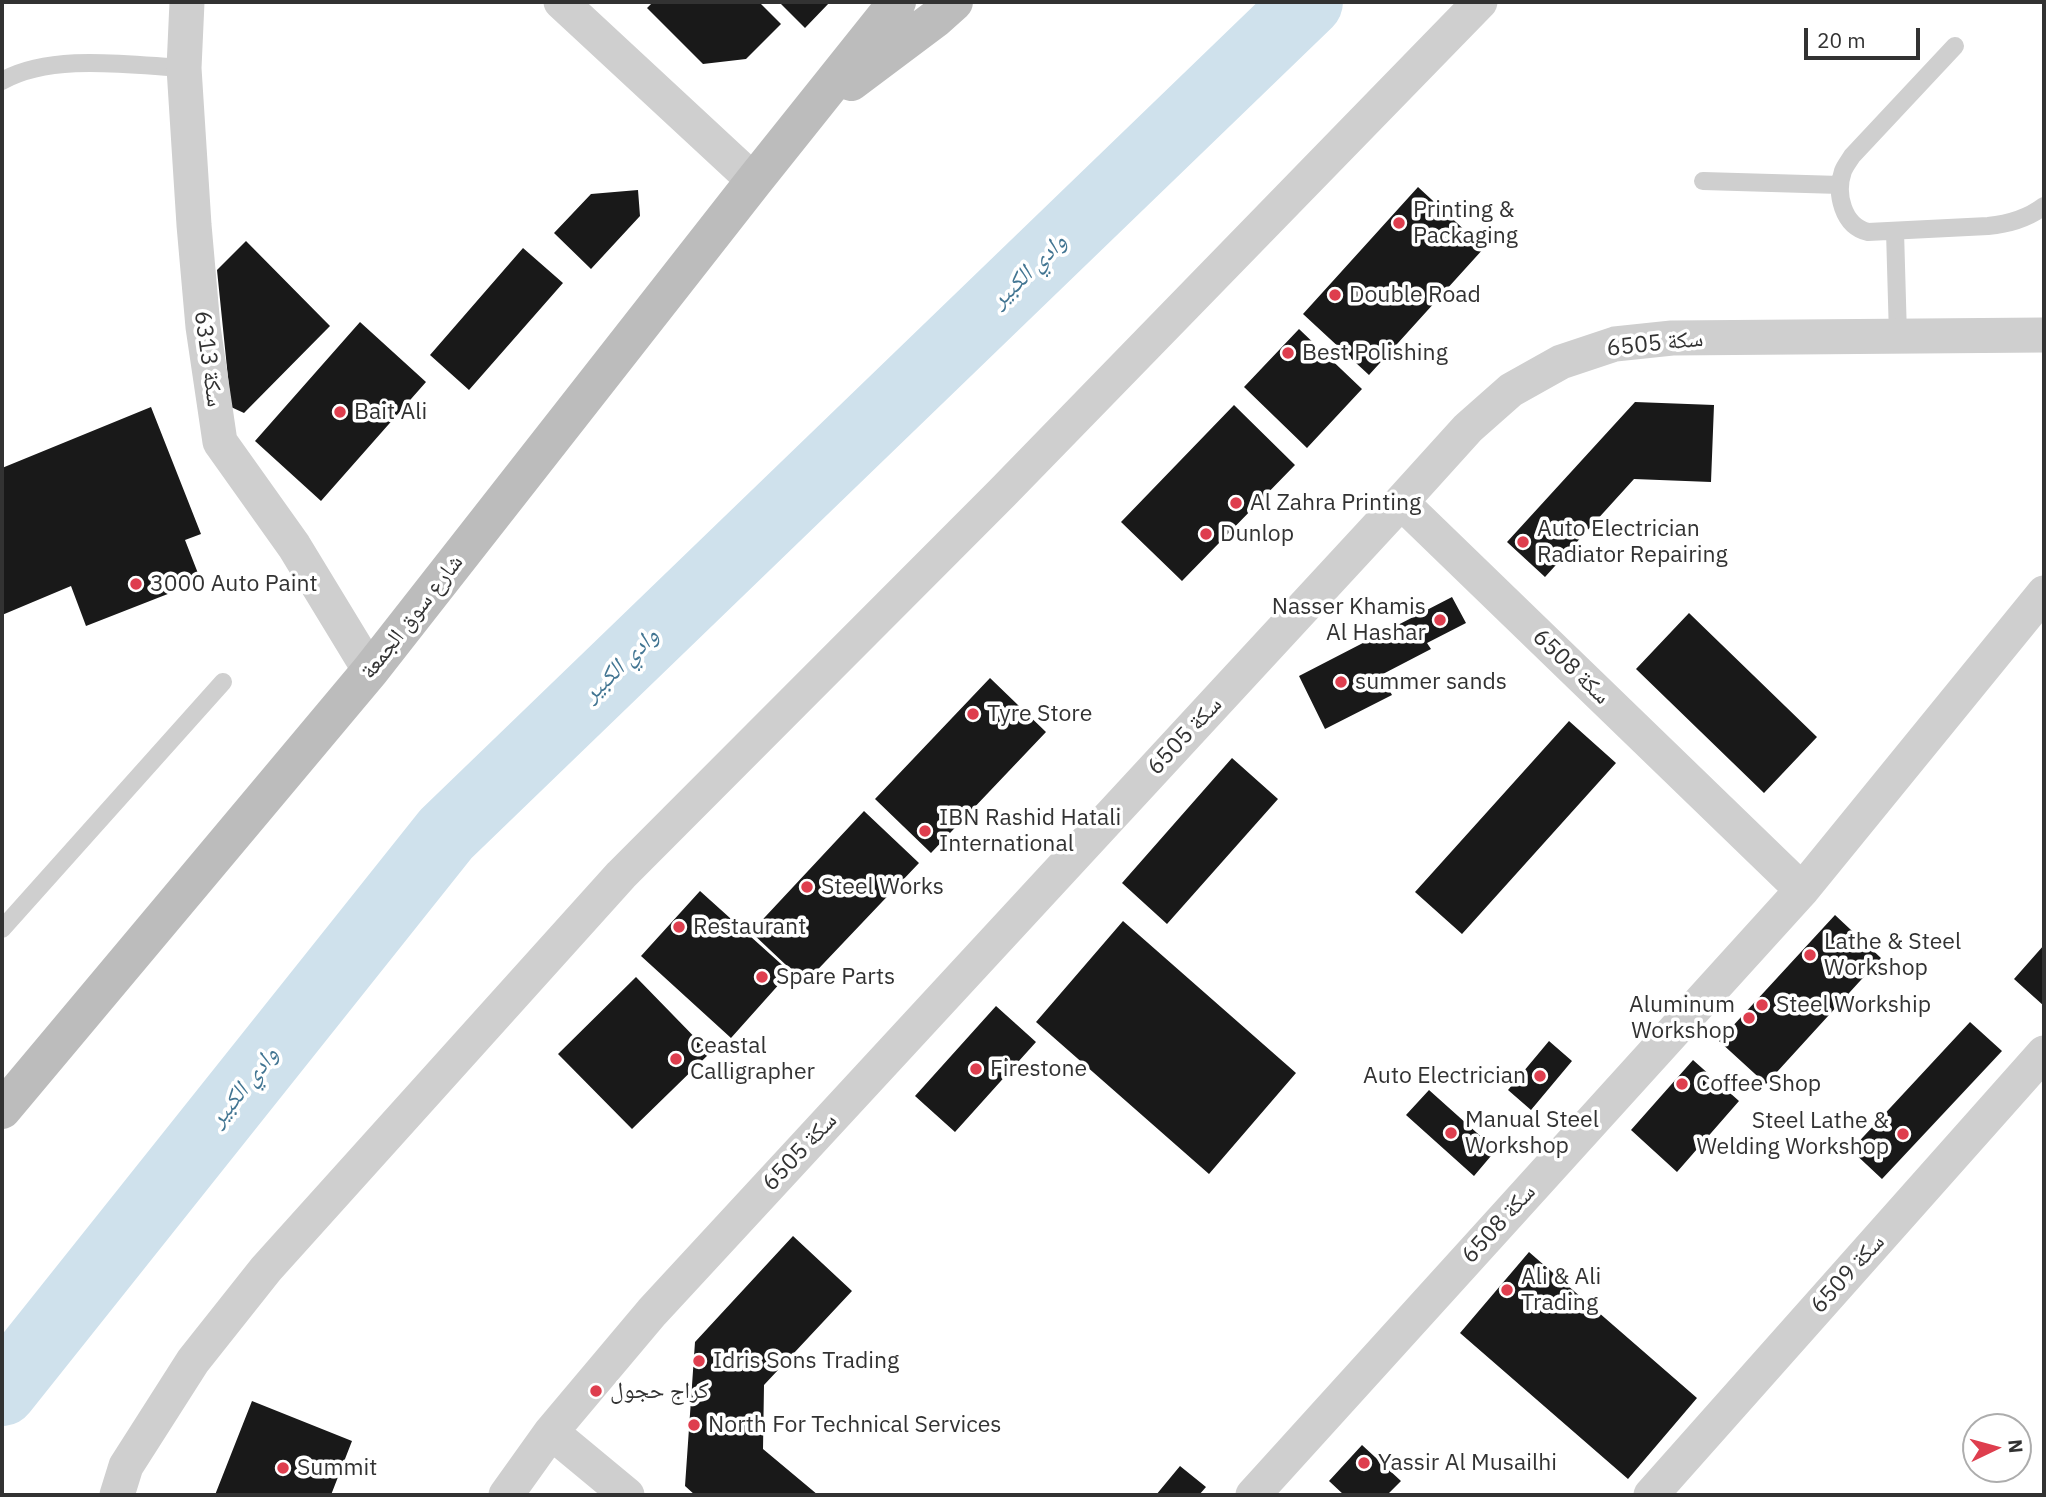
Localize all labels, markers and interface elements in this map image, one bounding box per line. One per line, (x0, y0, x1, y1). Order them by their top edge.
scale bar (1808, 14, 1924, 58)
text: 20 m (1817, 26, 1866, 54)
place label: Printing & Packaging (1413, 196, 1518, 250)
marker: Printing & Packaging (1391, 215, 1407, 231)
water label: وادي الكبير (985, 228, 1073, 314)
place label: Double Road (1349, 281, 1481, 309)
marker: Double Road (1327, 287, 1343, 303)
street label: سكة 6313 (188, 309, 228, 409)
street label: سكة 6505 (1605, 325, 1705, 363)
place label: Best Polishing (1302, 339, 1448, 367)
marker: Best Polishing (1280, 345, 1296, 361)
place label: Bait Ali (354, 398, 427, 426)
marker: Bait Ali (332, 404, 348, 420)
place label: Al Zahra Printing (1250, 489, 1421, 517)
marker: Al Zahra Printing (1228, 495, 1244, 511)
place label: Auto Electrician Radiator Repairing (1537, 515, 1728, 569)
place label: Dunlop (1220, 520, 1294, 548)
marker: Dunlop (1198, 526, 1214, 542)
marker: Auto Electrician Radiator Repairing (1515, 534, 1531, 550)
street label: شارع سوق الجمعة (355, 549, 469, 685)
place label: 3000 Auto Paint (150, 570, 318, 598)
marker: 3000 Auto Paint (128, 576, 144, 592)
place label: Nasser Khamis Al Hashar (1272, 593, 1426, 647)
marker: Nasser Khamis Al Hashar (1432, 612, 1448, 628)
water label: وادي الكبير (577, 622, 665, 708)
street label: سكة 6508 (1527, 623, 1615, 711)
place label: summer sands (1355, 668, 1507, 696)
marker: summer sands (1333, 674, 1349, 690)
street label: سكة 6505 (1142, 691, 1228, 781)
place label: Tyre Store (987, 700, 1092, 728)
marker: Tyre Store (965, 706, 981, 722)
place label: IBN Rashid Hatali International (939, 804, 1121, 858)
marker: IBN Rashid Hatali International (917, 823, 933, 839)
place label: Steel Works (821, 873, 944, 901)
marker: Steel Works (799, 879, 815, 895)
place label: Restaurant (693, 913, 806, 941)
marker: Restaurant (671, 919, 687, 935)
place label: Lathe & Steel Workshop (1824, 928, 1961, 982)
marker: Lathe & Steel Workshop (1802, 947, 1818, 963)
place label: Spare Parts (776, 963, 895, 991)
marker: Spare Parts (754, 969, 770, 985)
place label: Aluminum Workshop (1629, 991, 1735, 1045)
place label: Steel Workship (1776, 991, 1931, 1019)
marker: Steel Workship (1754, 997, 1770, 1013)
marker: Aluminum Workshop (1741, 1010, 1757, 1026)
place label: Ceastal Calligrapher (690, 1032, 815, 1086)
water label: وادي الكبير (203, 1041, 285, 1133)
marker: Ceastal Calligrapher (668, 1051, 684, 1067)
place label: Firestone (990, 1055, 1087, 1083)
marker: Firestone (968, 1061, 984, 1077)
place label: Auto Electrician (1363, 1062, 1526, 1090)
marker: Auto Electrician (1532, 1068, 1548, 1084)
place label: Coffee Shop (1696, 1070, 1821, 1098)
marker: Coffee Shop (1674, 1076, 1690, 1092)
place label: Manual Steel Workshop (1465, 1106, 1599, 1160)
street label: سكة 6505 (757, 1107, 843, 1197)
place label: Steel Lathe & Welding Workshop (1696, 1107, 1889, 1161)
marker: Manual Steel Workshop (1443, 1125, 1459, 1141)
marker: Steel Lathe & Welding Workshop (1895, 1126, 1911, 1142)
street label: سكة 6508 (1456, 1179, 1542, 1269)
street label: سكة 6509 (1805, 1229, 1891, 1319)
place label: Ali & Ali Trading (1521, 1263, 1601, 1317)
marker: Ali & Ali Trading (1499, 1282, 1515, 1298)
place label: Idris Sons Trading (713, 1347, 899, 1375)
marker: Idris Sons Trading (691, 1353, 707, 1369)
place label: كراج حجول (610, 1377, 709, 1405)
marker: كراج حجول (588, 1383, 604, 1399)
place label: North For Technical Services (708, 1411, 1002, 1439)
north arrow (1962, 1413, 2032, 1483)
marker: North For Technical Services (686, 1417, 702, 1433)
text: N (2003, 1438, 2028, 1454)
place label: Yassir Al Musailhi (1378, 1449, 1557, 1477)
place label: Summit (297, 1454, 377, 1482)
marker: Yassir Al Musailhi (1356, 1455, 1372, 1471)
marker: Summit (275, 1460, 291, 1476)

